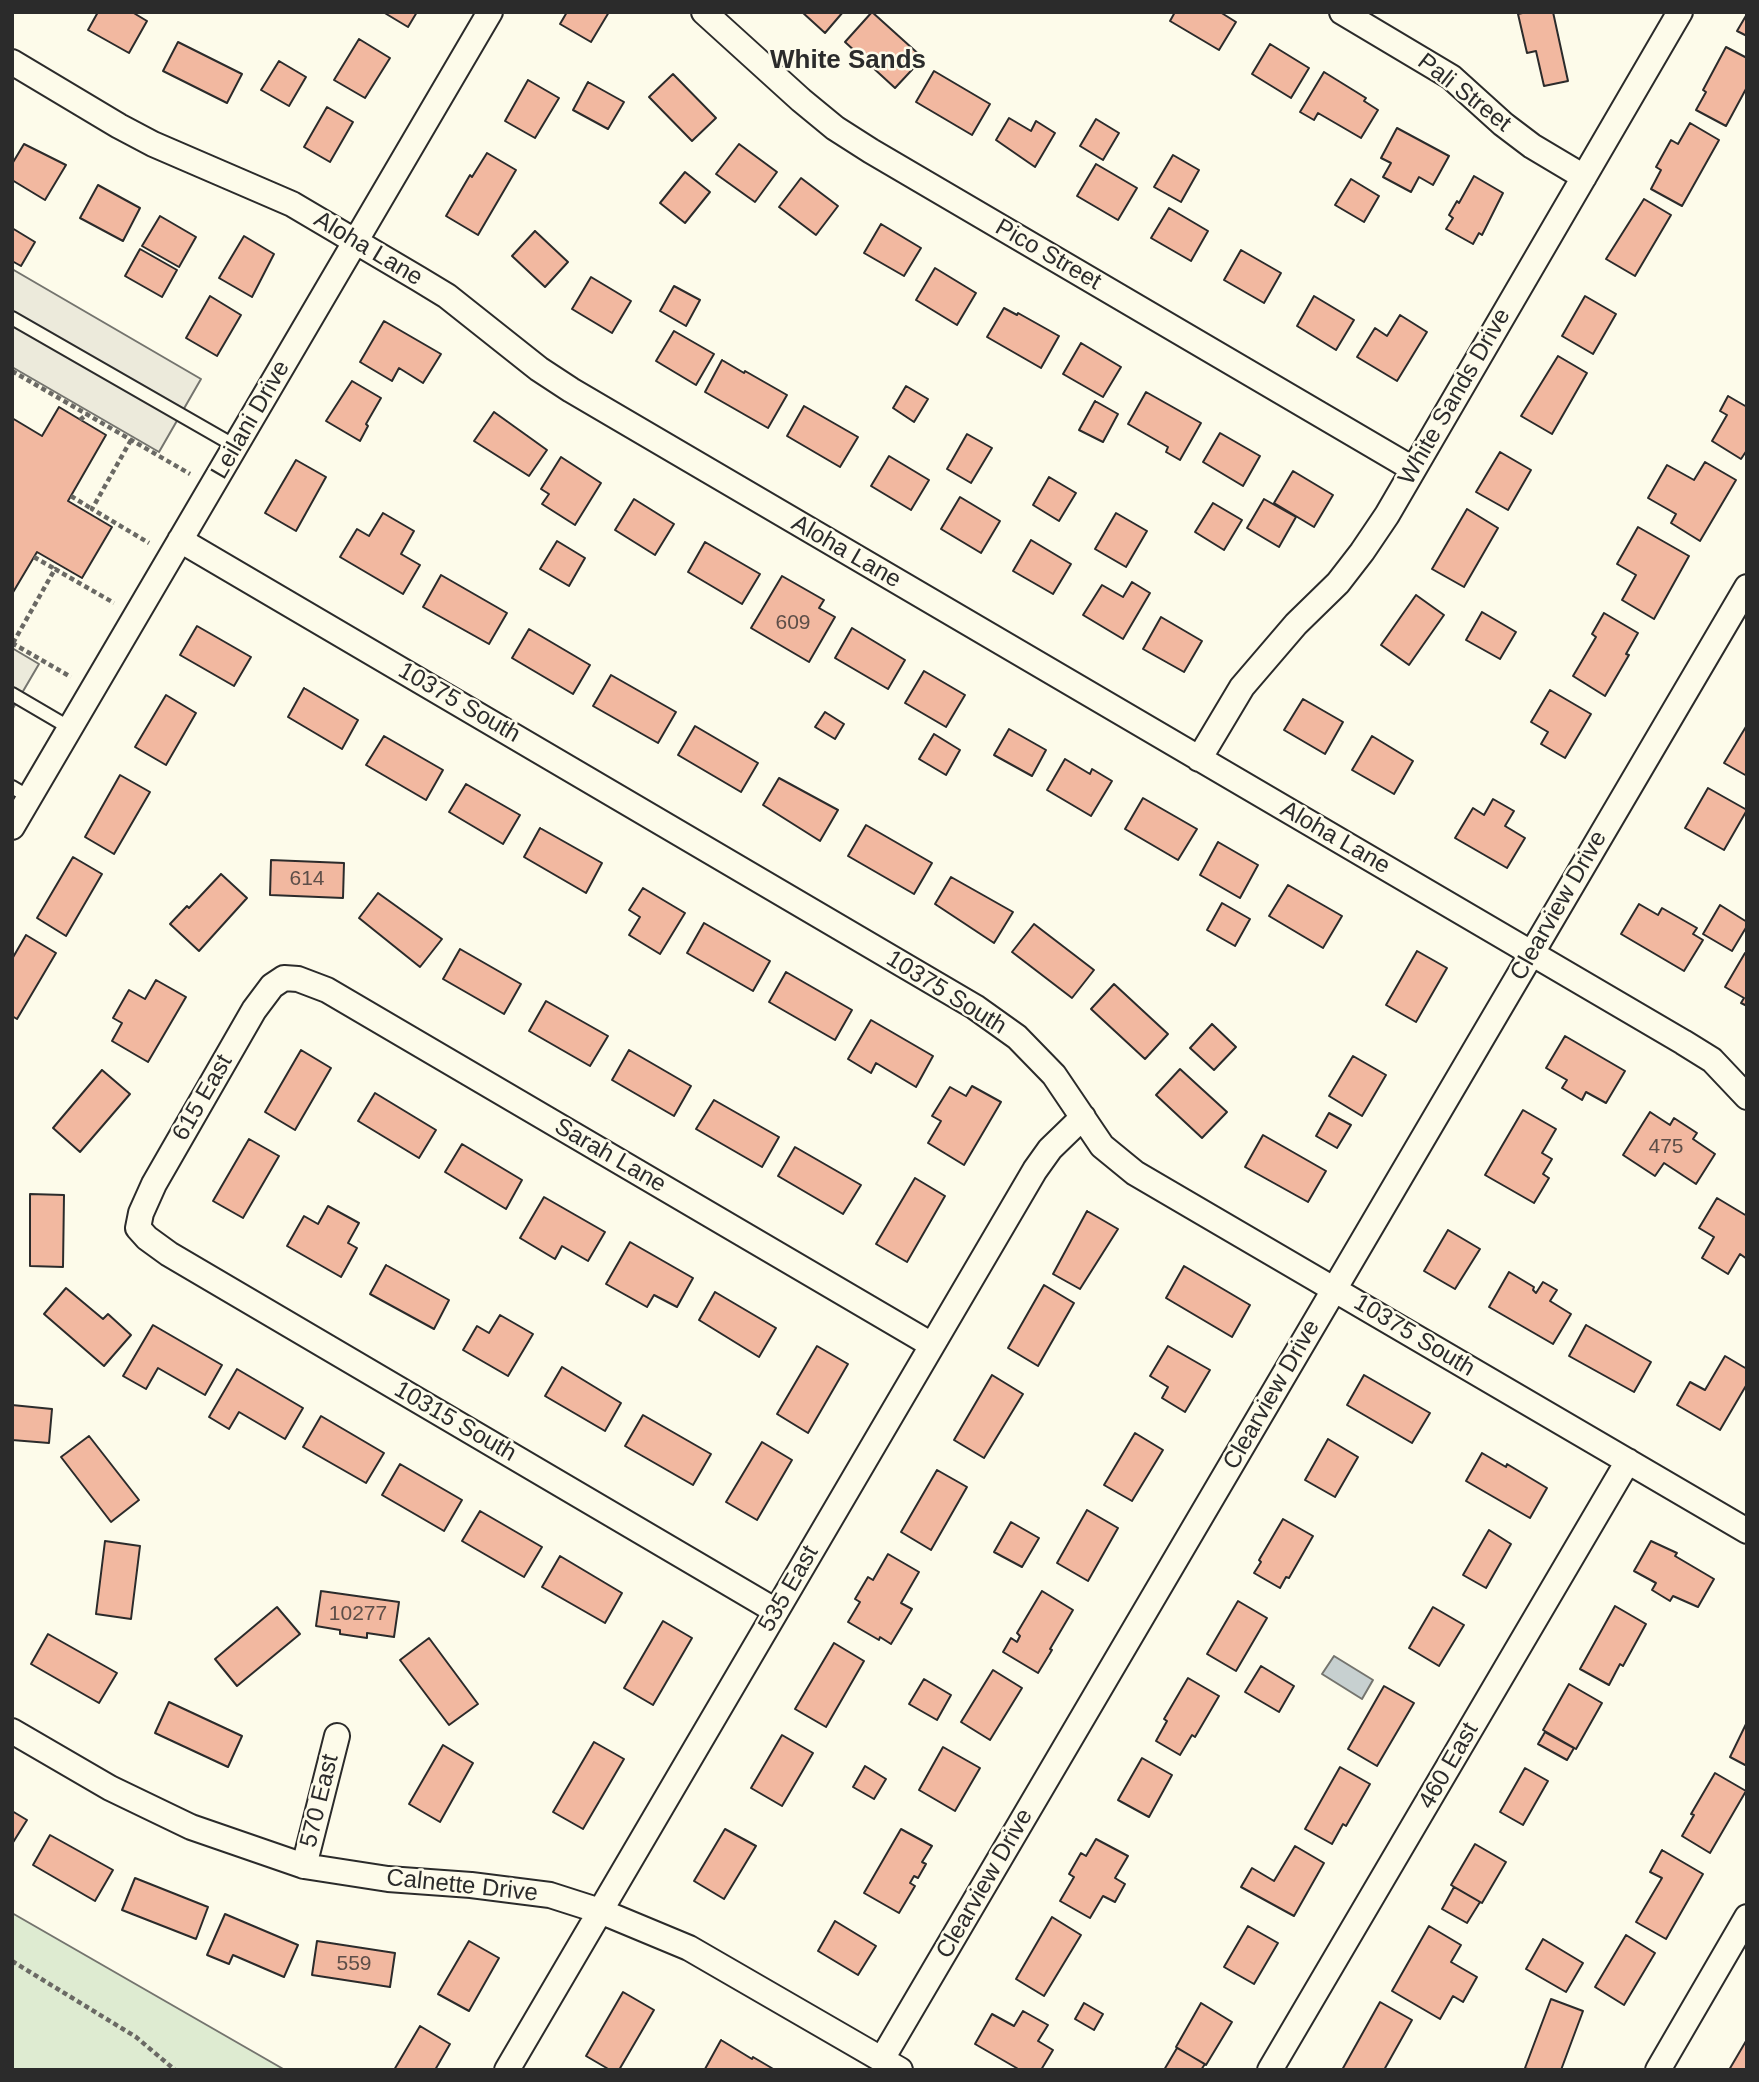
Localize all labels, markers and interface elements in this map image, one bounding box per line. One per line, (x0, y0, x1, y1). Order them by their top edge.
district label: White Sands (770, 45, 926, 77)
street label: Pali Street (1412, 48, 1516, 138)
street label: Aloha Lane (309, 205, 427, 293)
street label: Pico Street (990, 213, 1106, 297)
street label: White Sands Drive (1393, 304, 1517, 490)
street label: Leilani Drive (206, 356, 296, 484)
street label: Aloha Lane (786, 509, 906, 595)
house number: 609 (775, 610, 811, 636)
street label: 10375 South (393, 656, 525, 750)
street label: Aloha Lane (1275, 795, 1395, 881)
street label: Clearview Drive (1505, 826, 1613, 986)
house number: 614 (289, 866, 325, 892)
street label: 10375 South (881, 945, 1011, 1041)
street label: 615 East (167, 1050, 239, 1146)
street label: Sarah Lane (549, 1113, 671, 1199)
house number: 475 (1648, 1134, 1684, 1160)
street label: 10375 South (1348, 1289, 1480, 1383)
street label: Clearview Drive (1218, 1315, 1326, 1475)
street label: 10315 South (389, 1375, 521, 1469)
street label: 535 East (753, 1541, 825, 1637)
house number: 10277 (329, 1601, 387, 1627)
street label: 460 East (1413, 1718, 1485, 1814)
street label: 570 East (295, 1752, 345, 1850)
street label: Clearview Drive (931, 1804, 1039, 1964)
street label: Calnette Drive (385, 1864, 539, 1908)
house number: 559 (336, 1951, 372, 1977)

